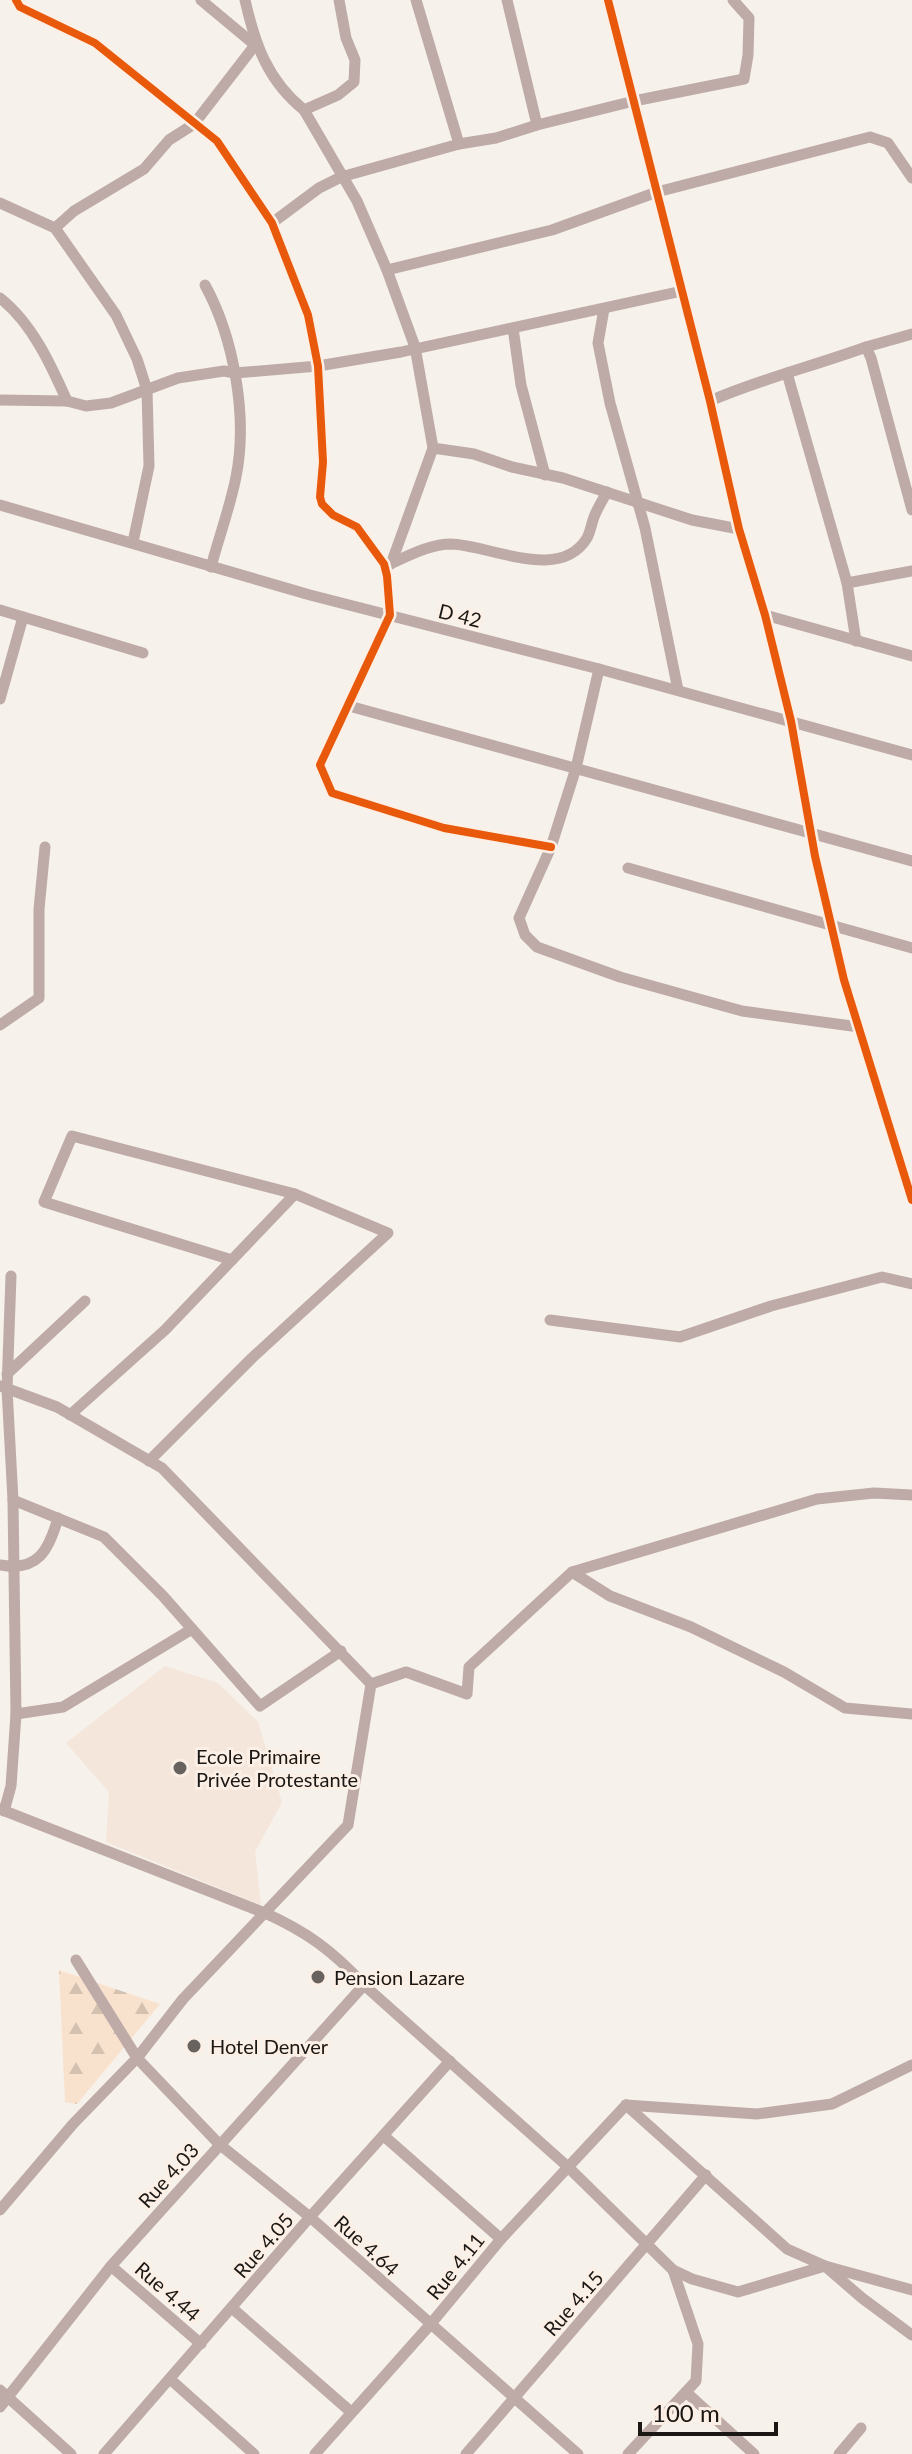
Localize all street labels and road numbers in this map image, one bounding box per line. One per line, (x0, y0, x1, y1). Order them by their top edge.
street label: D 42 (436, 598, 484, 632)
street label: Rue 4.03 (133, 2138, 203, 2212)
street label: Rue 4.05 (228, 2208, 298, 2282)
street label: Rue 4.64 (330, 2210, 404, 2280)
street label: Rue 4.11 (421, 2228, 489, 2304)
street label: Rue 4.44 (131, 2256, 206, 2326)
street label: Rue 4.15 (538, 2266, 608, 2340)

